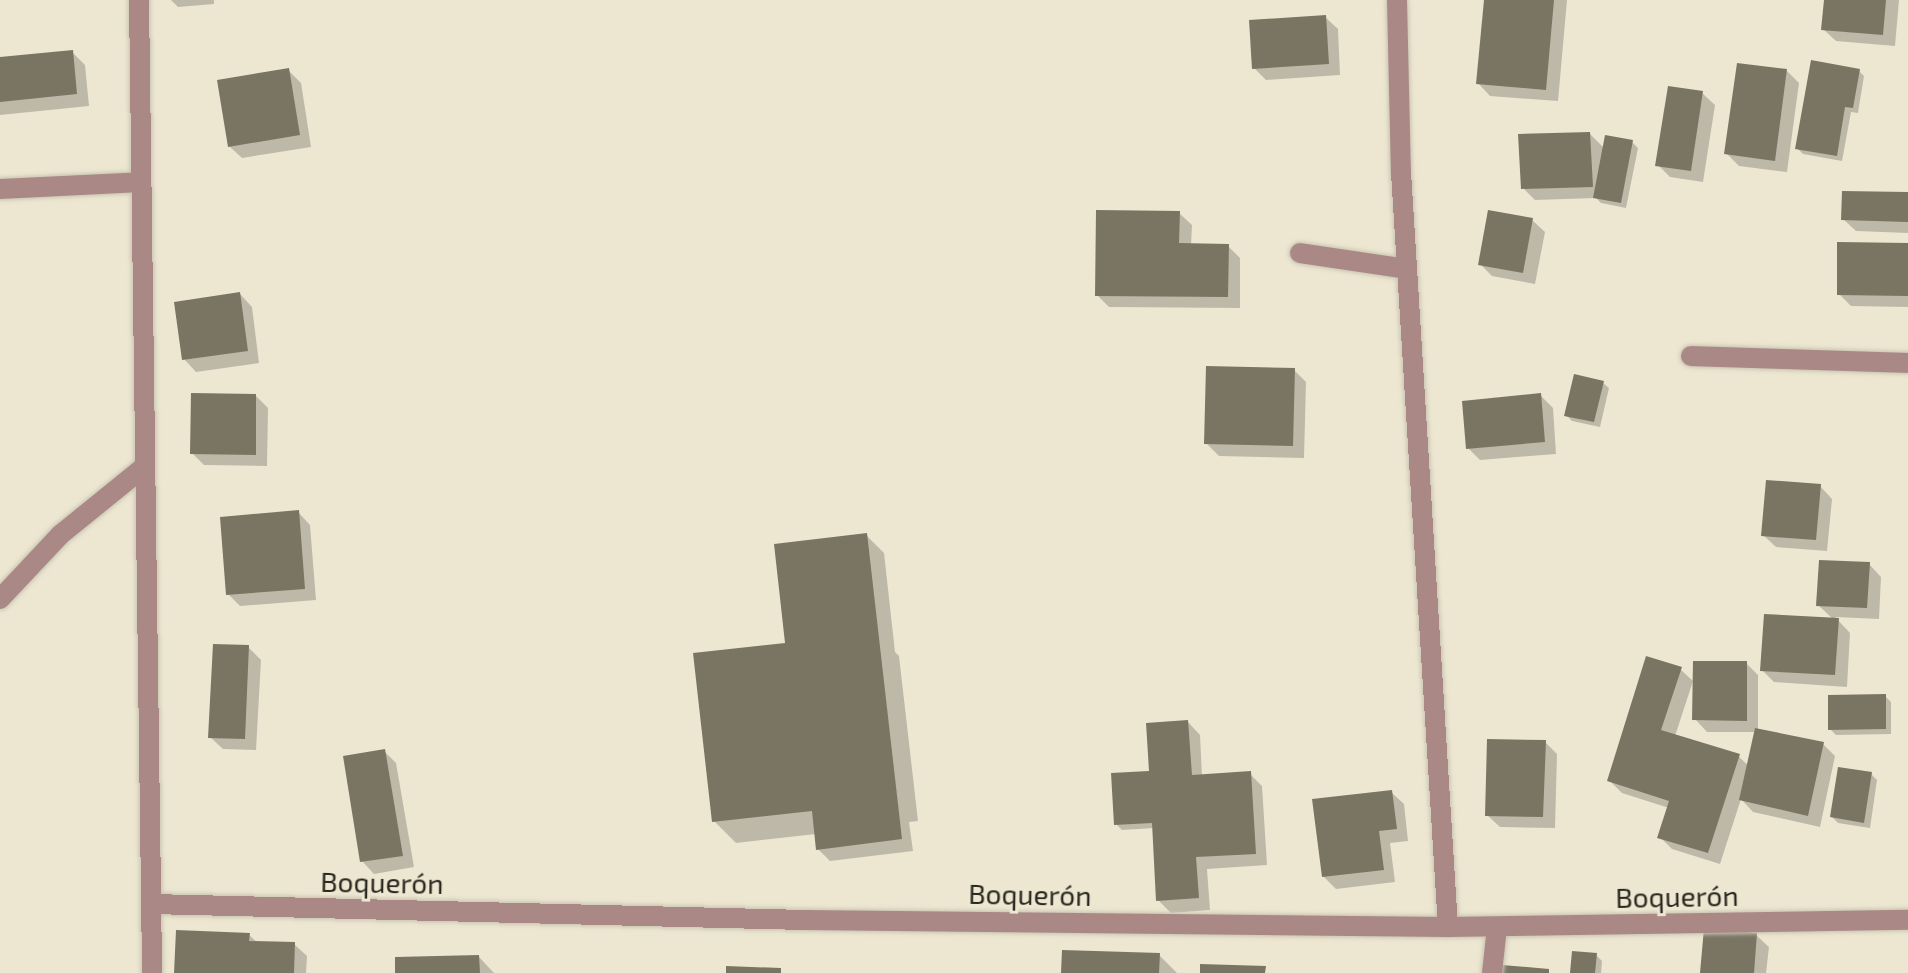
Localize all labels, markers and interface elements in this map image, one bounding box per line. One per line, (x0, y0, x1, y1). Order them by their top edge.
street label: Boquerón (320, 864, 444, 900)
street label: Boquerón (968, 876, 1092, 912)
street label: Boquerón (1615, 878, 1739, 914)

